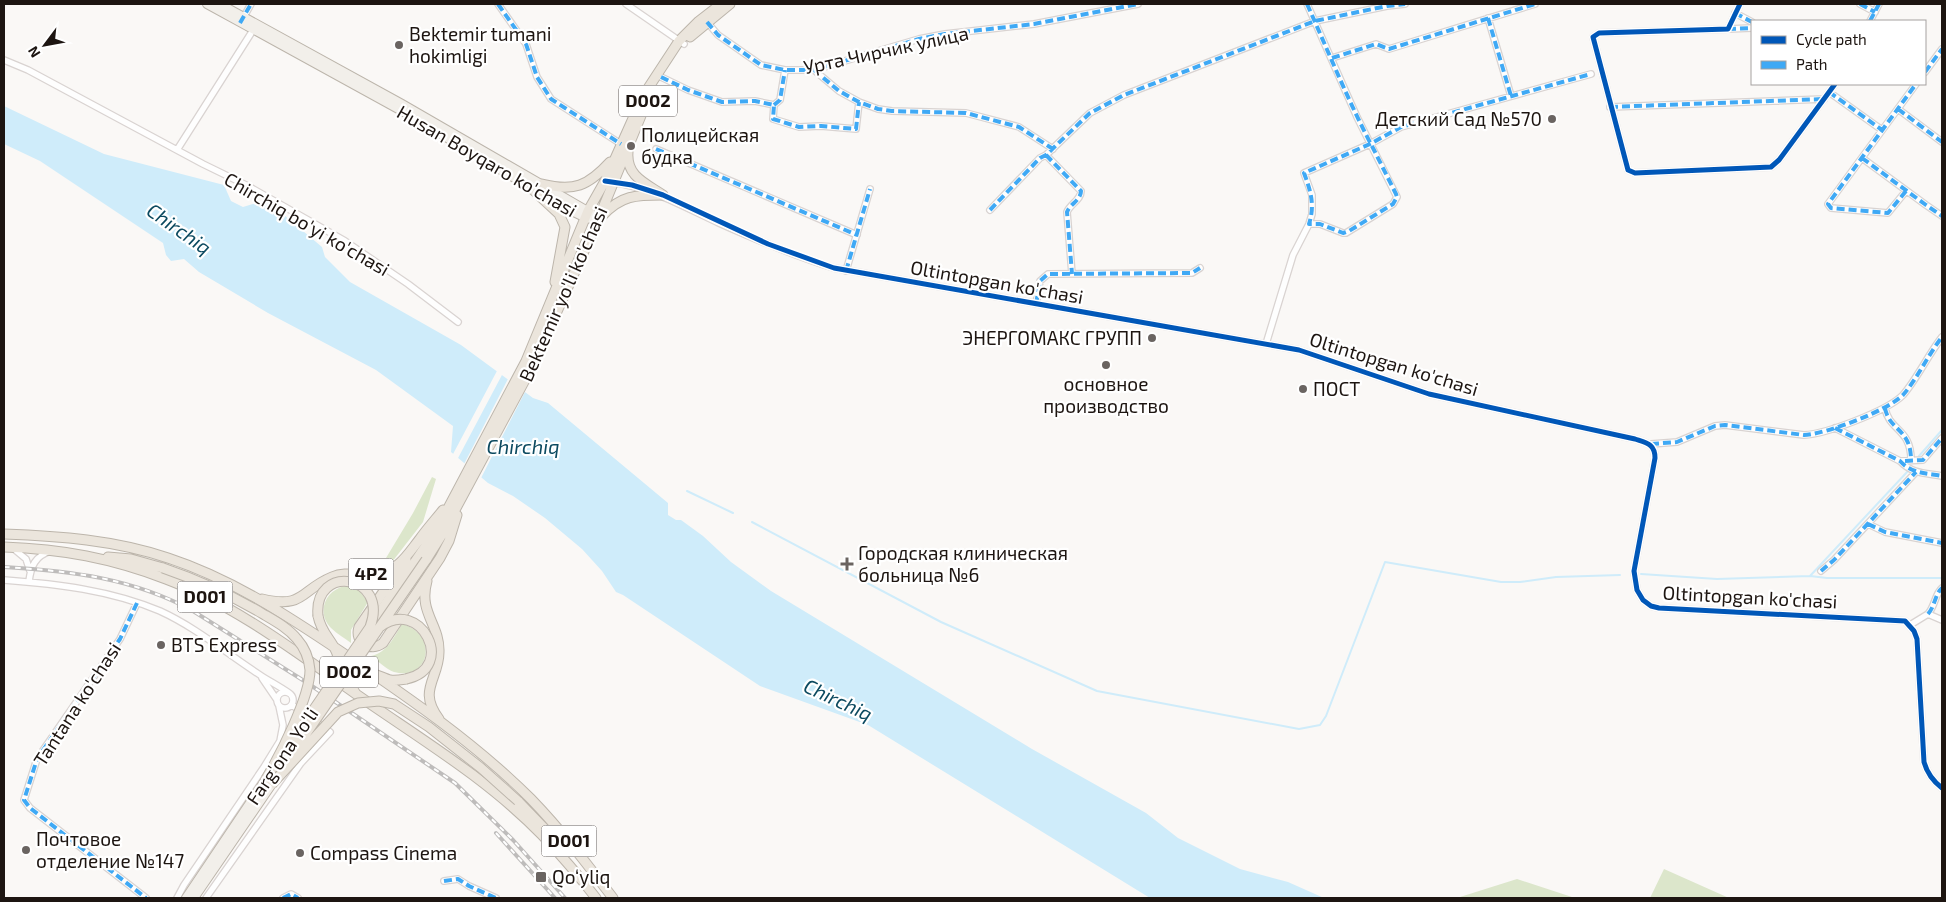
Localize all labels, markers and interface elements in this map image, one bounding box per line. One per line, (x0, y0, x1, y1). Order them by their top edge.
north arrow (20, 20, 70, 70)
legend (1751, 20, 1926, 85)
street label: Урта Чирчик улица (801, 21, 971, 79)
place label: Bektemir tumani hokimligi (409, 22, 551, 67)
text: Cycle path (1796, 30, 1867, 48)
marker: Bektemir tumani hokimligi (393, 39, 405, 51)
text: N (24, 43, 43, 61)
text: Path (1796, 55, 1827, 73)
road number: D002 (619, 85, 677, 116)
street label: Husan Boyqaro ko'chasi (393, 100, 581, 221)
place label: Детский Сад №570 (1375, 107, 1542, 130)
marker: Детский Сад №570 (1546, 113, 1558, 125)
place label: Полицейская будка (641, 123, 759, 169)
marker: Полицейская будка (625, 140, 637, 152)
street label: Chirchiq bo'yi ko'chasi (221, 167, 394, 280)
water label: Chirchiq (143, 197, 216, 259)
street label: Bektemir yo'li ko'chasi (514, 203, 611, 385)
street label: Oltintopgan ko'chasi (909, 255, 1085, 308)
place label: ЭНЕРГОМАКС ГРУПП (962, 326, 1142, 349)
street label: Oltintopgan ko'chasi (1307, 327, 1481, 400)
marker: ЭНЕРГОМАКС ГРУПП (1146, 332, 1158, 344)
marker: основное производство (1100, 359, 1112, 371)
place label: основное производство (1043, 372, 1169, 417)
place label: ПОСТ (1313, 377, 1360, 400)
marker: ПОСТ (1297, 383, 1309, 395)
water label: Chirchiq (486, 434, 560, 458)
place label: Городская клиническая больница №6 (858, 541, 1068, 586)
marker: Городская клиническая больница №6 (840, 557, 854, 571)
road number: 4P2 (348, 558, 394, 590)
street label: Oltintopgan ko'chasi (1662, 580, 1838, 613)
road number: D001 (178, 582, 232, 612)
place label: BTS Express (171, 633, 277, 656)
street label: Tantana ko'chasi (28, 638, 125, 770)
marker: BTS Express (155, 639, 167, 651)
road number: D002 (320, 656, 378, 688)
water label: Chirchiq (800, 673, 877, 725)
street label: Farg'ona Yo'li (241, 703, 323, 809)
road number: D001 (542, 826, 596, 856)
place label: Почтовое отделение №147 (36, 827, 185, 872)
place label: Compass Cinema (310, 841, 457, 864)
marker: Почтовое отделение №147 (20, 844, 32, 856)
marker: Compass Cinema (294, 847, 306, 859)
place label: Qo‘yliq (552, 865, 610, 888)
marker: Qo‘yliq (534, 870, 548, 884)

